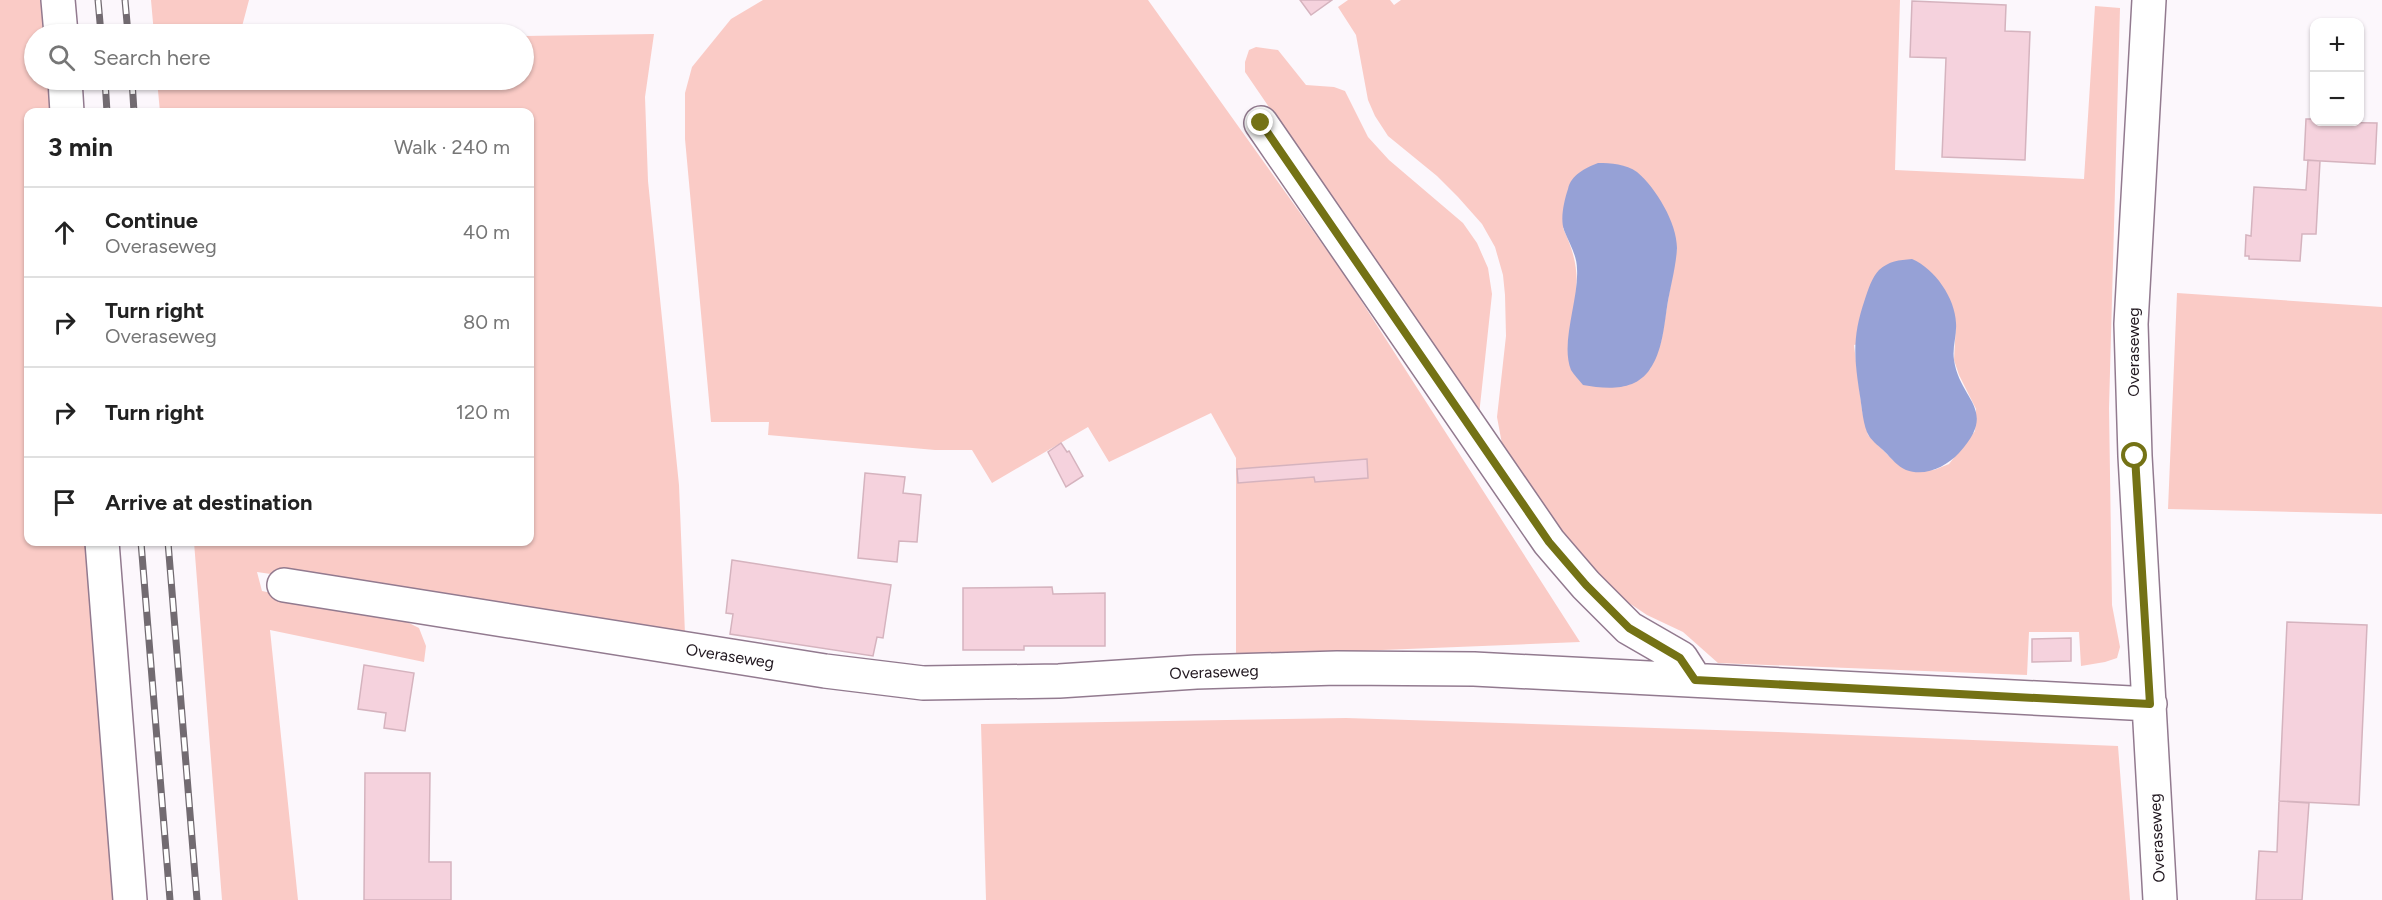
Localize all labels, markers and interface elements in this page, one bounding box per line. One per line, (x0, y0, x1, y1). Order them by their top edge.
map controls (2310, 18, 2364, 126)
button: + (2310, 18, 2364, 72)
search box (24, 24, 534, 90)
icon: search (45, 41, 78, 74)
text: Search here (93, 44, 211, 71)
button: − (2310, 72, 2364, 126)
route end (1247, 109, 1273, 135)
text: 3 min (48, 131, 113, 163)
text: Walk · 240 m (394, 135, 510, 159)
text: Continue (105, 207, 198, 234)
icon: ahead (48, 216, 81, 249)
text: 40 m (463, 220, 510, 244)
text: Overaseweg (105, 234, 217, 258)
text: Turn right (105, 297, 204, 324)
icon: right (48, 306, 81, 339)
street label: Overaseweg (2124, 307, 2143, 397)
text: 80 m (463, 310, 510, 334)
text: Overaseweg (105, 324, 217, 348)
icon: right (48, 396, 81, 429)
text: Turn right (105, 399, 204, 426)
text: 120 m (456, 400, 510, 424)
route start (2121, 442, 2147, 468)
icon: arrive (48, 486, 81, 519)
text: Arrive at destination (105, 489, 313, 516)
street label: Overaseweg (684, 640, 776, 672)
street label: Overaseweg (1169, 661, 1259, 683)
street label: Overaseweg (2145, 793, 2169, 883)

